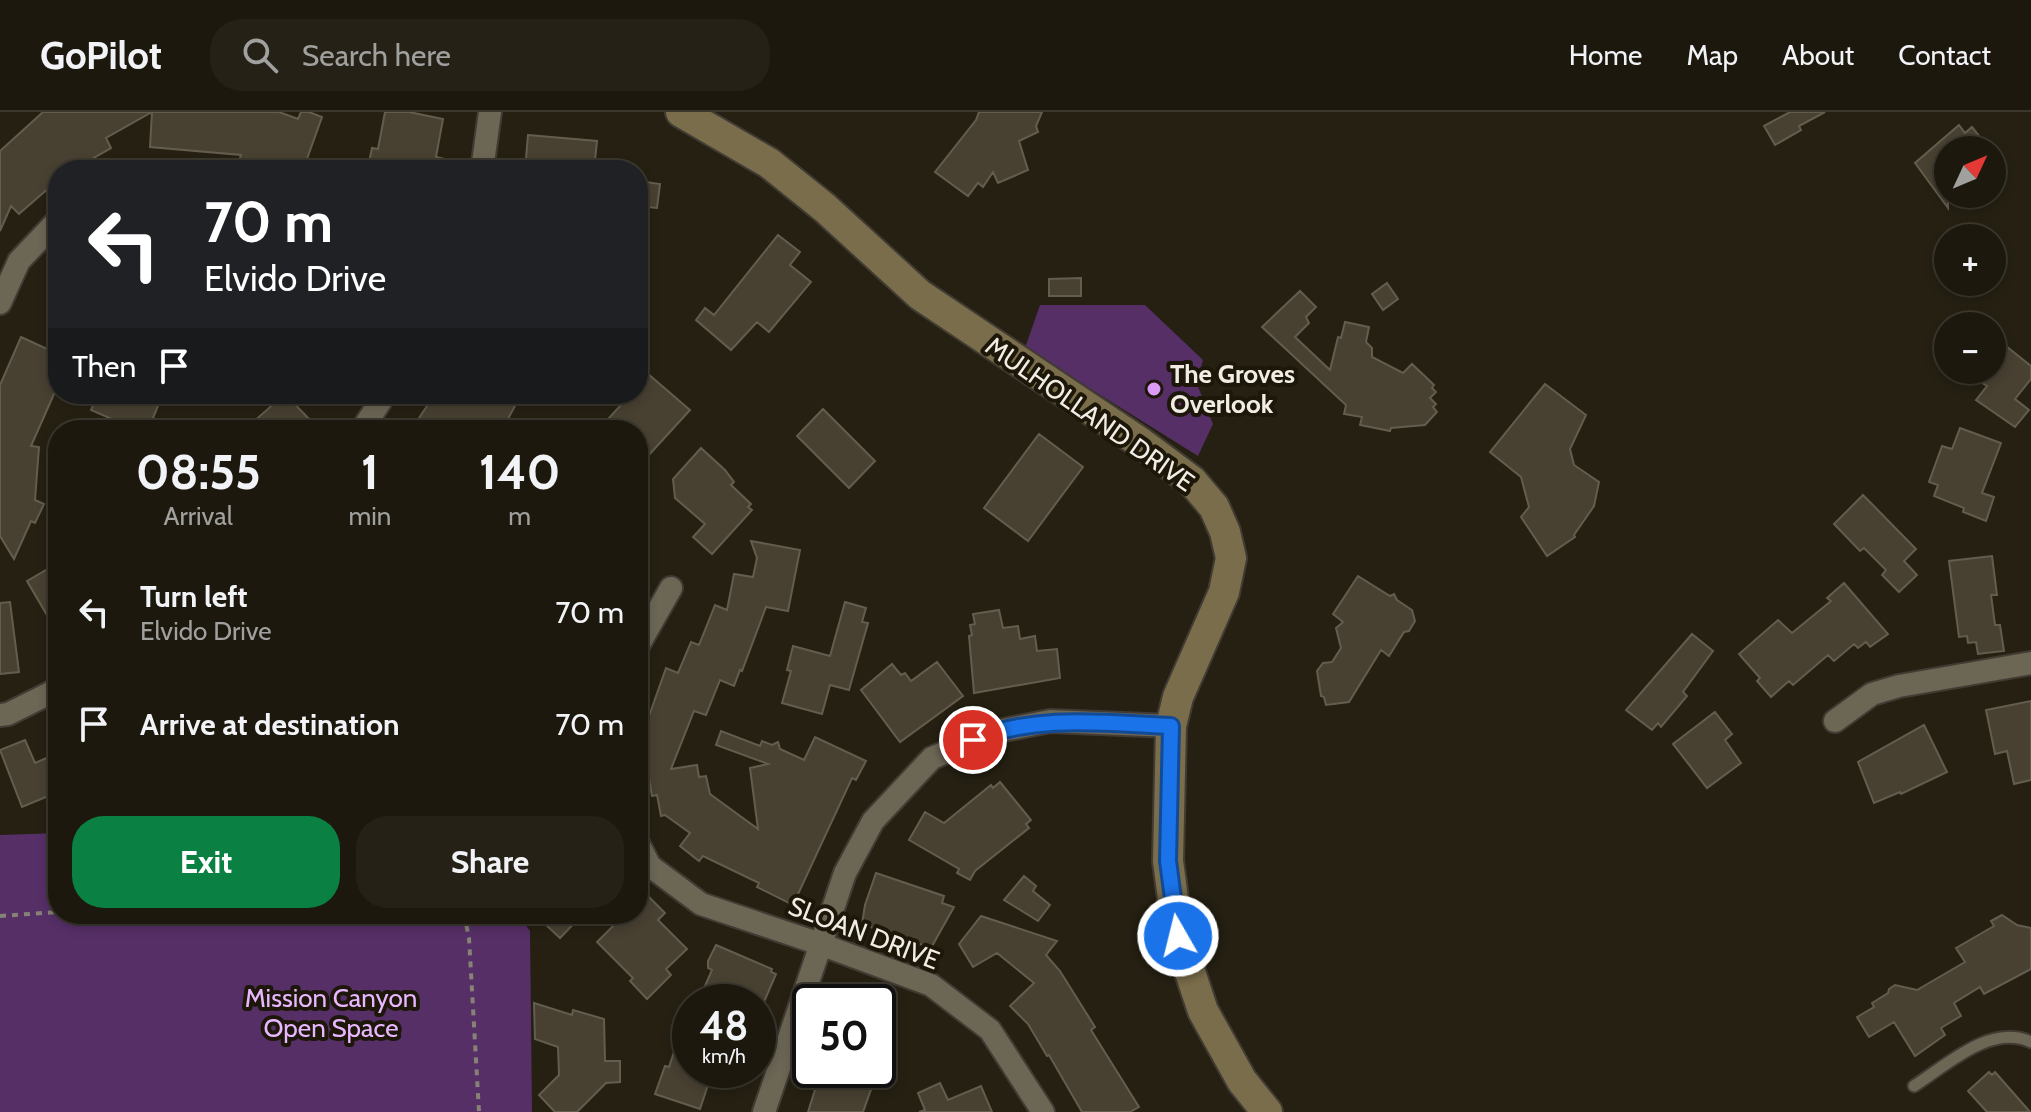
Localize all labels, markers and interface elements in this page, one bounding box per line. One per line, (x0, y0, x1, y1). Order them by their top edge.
search box (210, 19, 770, 91)
text: GoPilot (40, 32, 162, 79)
icon: search (238, 33, 282, 77)
text: Search here (302, 37, 451, 74)
text: Home (1569, 38, 1642, 72)
text: Map (1686, 38, 1738, 72)
text: About (1782, 38, 1854, 72)
text: Contact (1898, 38, 1991, 72)
north arrow (1934, 136, 2006, 208)
map controls (1934, 136, 2006, 384)
text: 70 m (204, 188, 333, 256)
icon: left (72, 192, 176, 296)
button: + (1934, 224, 2006, 296)
text: Elvido Drive (204, 256, 386, 300)
button: − (1934, 312, 2006, 384)
street label: MULHOLLAND DRIVE (979, 330, 1201, 498)
icon: arrive (152, 344, 196, 388)
text: Then (72, 348, 136, 385)
place label: The Groves Overlook (1170, 358, 1295, 420)
marker: The Groves Overlook (1145, 380, 1163, 398)
text: 08:55 (136, 443, 261, 501)
text: 1 (361, 443, 379, 501)
text: 140 (479, 443, 560, 501)
text: Arrival (164, 500, 233, 532)
text: min (348, 500, 391, 532)
text: m (508, 500, 531, 532)
text: Turn left (140, 578, 248, 615)
icon: left (72, 590, 116, 634)
text: 70 m (555, 594, 624, 631)
text: Elvido Drive (140, 615, 272, 647)
icon: arrive (72, 702, 116, 746)
text: Arrive at destination (140, 706, 400, 743)
text: 70 m (555, 706, 624, 743)
pin (939, 706, 1007, 774)
icon: arrive (951, 718, 995, 762)
button: Exit (72, 816, 340, 908)
button: Share (356, 816, 624, 908)
street label: SLOAN DRIVE (784, 890, 944, 976)
position arrow (1136, 894, 1220, 978)
park label: Mission Canyon Open Space (245, 982, 417, 1044)
speed limit sign: 50 (792, 984, 896, 1088)
text: 48 (700, 1001, 749, 1050)
text: km/h (702, 1044, 746, 1068)

